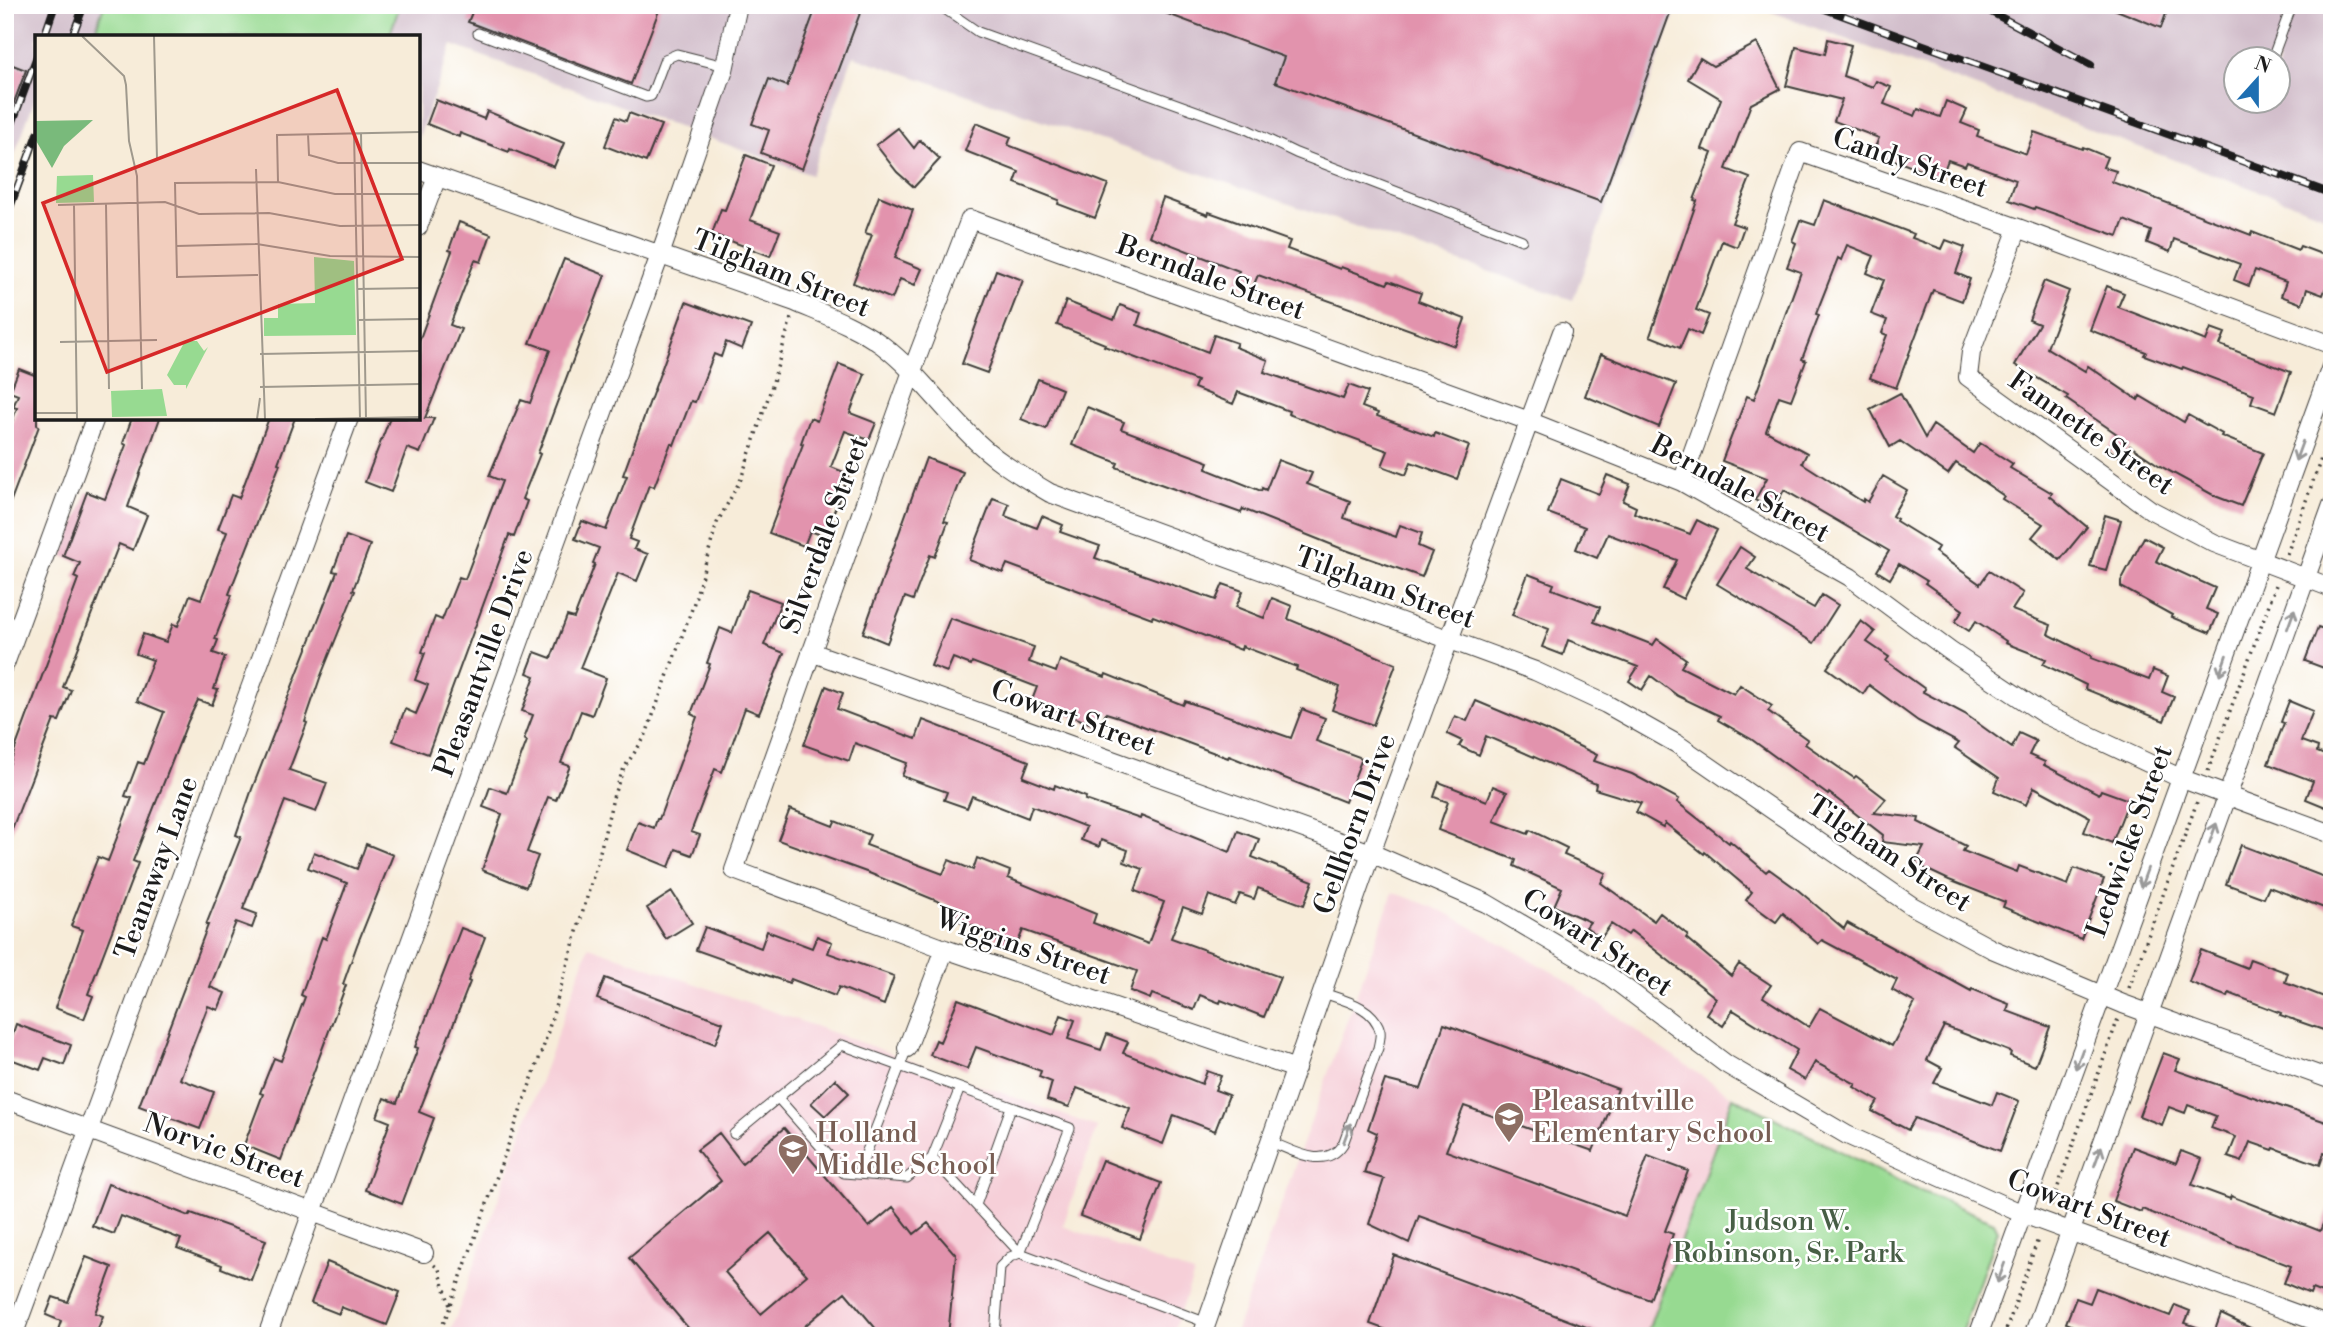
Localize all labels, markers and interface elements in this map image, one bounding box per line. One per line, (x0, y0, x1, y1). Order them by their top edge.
inset map (35, 35, 420, 420)
north arrow (2222, 46, 2292, 116)
text: N (2251, 51, 2274, 79)
street label: Candy Street (1828, 120, 1992, 206)
street label: Tilgham Street (687, 222, 875, 326)
street label: Berndale Street (1111, 227, 1310, 328)
street label: Fannette Street (2002, 363, 2181, 503)
street label: Berndale Street (1644, 427, 1835, 551)
street label: Silverdale Street (773, 431, 877, 639)
one-way arrow (2292, 439, 2305, 461)
street label: Tilgham Street (1290, 539, 1480, 637)
street label: Pleasantville Drive (427, 544, 541, 782)
one-way arrow (2286, 609, 2298, 631)
one-way arrow (2216, 654, 2229, 676)
street label: Cowart Street (986, 672, 1160, 764)
street label: Gellhorn Drive (1306, 729, 1404, 919)
street label: Ledwicke Street (2079, 740, 2181, 942)
street label: Teanaway Lane (108, 772, 206, 964)
street label: Tilgham Street (1800, 788, 1978, 920)
one-way arrow (2208, 822, 2220, 844)
one-way arrow (2137, 867, 2149, 889)
street label: Cowart Street (1515, 881, 1679, 1005)
street label: Wiggins Street (930, 900, 1115, 993)
one-way arrow (2072, 1048, 2085, 1070)
place label: Pleasantville Elementary School (1532, 1084, 1773, 1151)
school or university icon: Pleasantville Elementary School (1492, 1100, 1526, 1144)
street label: Norvic Street (139, 1106, 309, 1196)
place label: Holland Middle School (816, 1116, 996, 1183)
one-way arrow (1342, 1123, 1354, 1145)
school or university icon: Holland Middle School (776, 1132, 810, 1176)
one-way arrow (2093, 1146, 2105, 1168)
street label: Cowart Street (2002, 1162, 2176, 1256)
park label: Judson W. Robinson, Sr. Park (1672, 1204, 1905, 1271)
one-way arrow (1994, 1261, 2006, 1283)

